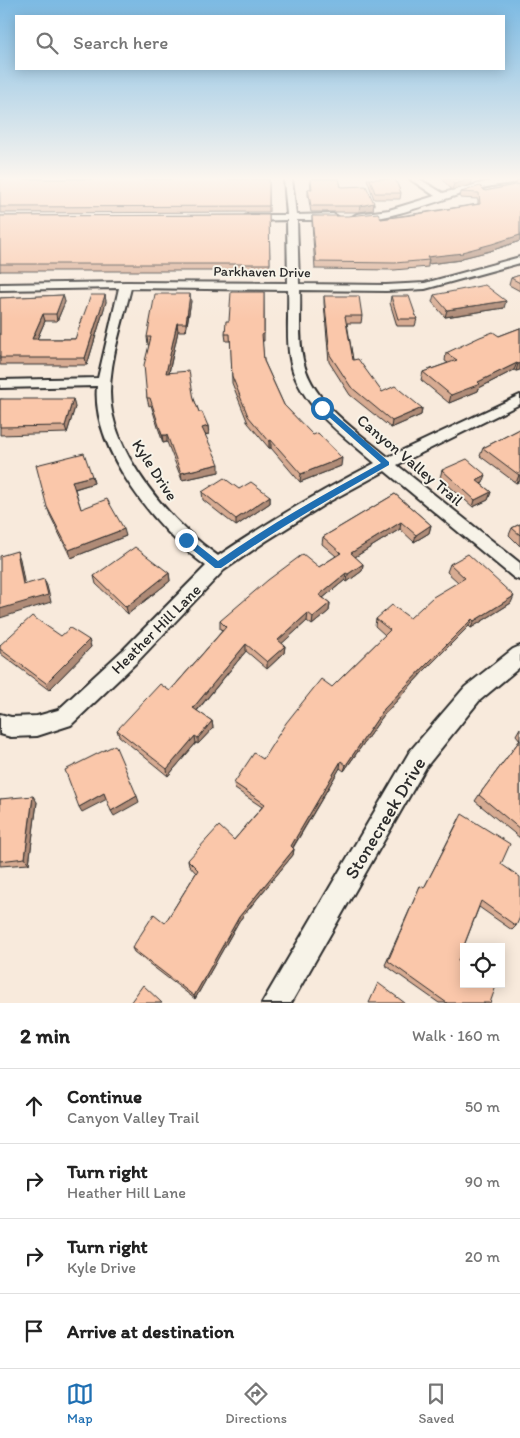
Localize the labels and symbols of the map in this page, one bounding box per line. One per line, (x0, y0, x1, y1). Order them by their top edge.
street label: Parkhaven Drive (213, 263, 311, 281)
route start (311, 397, 334, 420)
street label: Canyon Valley Trail (353, 410, 467, 510)
street label: Kyle Drive (128, 436, 182, 504)
route end (175, 529, 198, 552)
street label: Heather Hill Lane (107, 580, 205, 678)
street label: Stonecreek Drive (340, 753, 430, 883)

